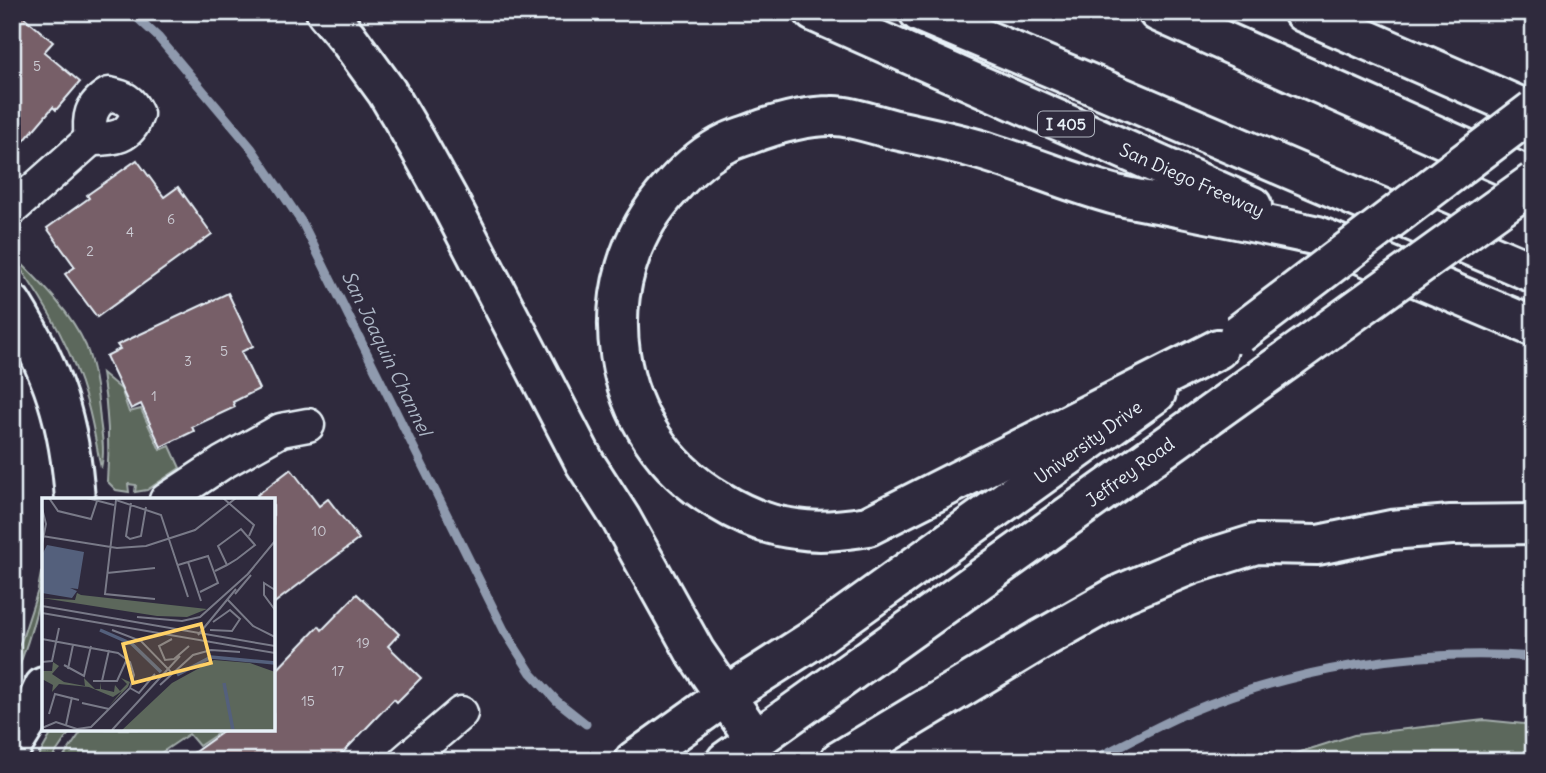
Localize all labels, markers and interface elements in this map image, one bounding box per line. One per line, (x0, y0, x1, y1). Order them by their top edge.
house number: 5 (33, 57, 41, 75)
road number: I 405 (1038, 112, 1094, 136)
street label: San Diego Freeway (1116, 138, 1268, 222)
house number: 6 (167, 210, 175, 228)
house number: 4 (126, 223, 134, 241)
house number: 2 (86, 242, 94, 260)
water label: San Joaquin Channel (337, 267, 438, 442)
house number: 5 (220, 342, 228, 360)
house number: 3 (184, 352, 192, 370)
house number: 1 (151, 387, 157, 405)
street label: University Drive (1030, 395, 1146, 489)
street label: Jeffrey Road (1081, 432, 1179, 512)
inset map (42, 498, 275, 731)
house number: 10 (312, 522, 326, 540)
house number: 19 (356, 634, 370, 652)
house number: 17 (332, 662, 344, 680)
house number: 15 (301, 692, 315, 710)

